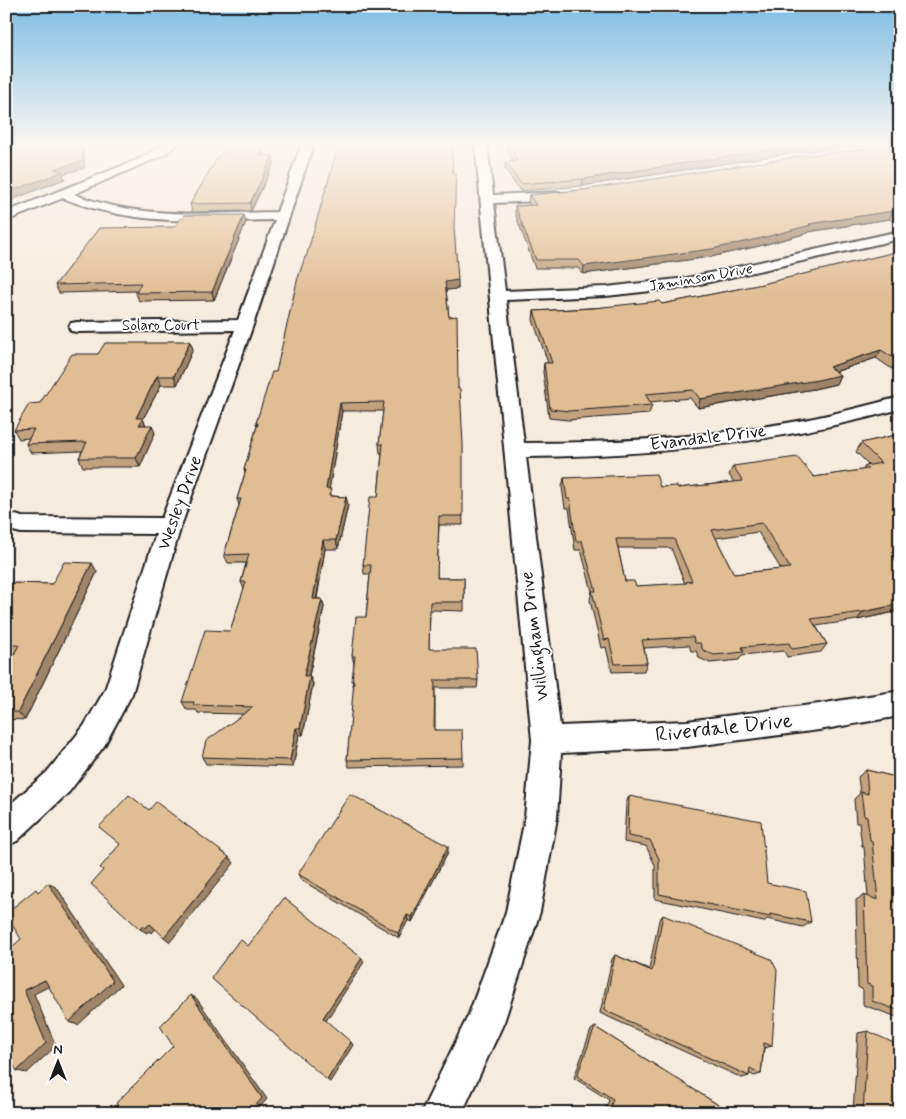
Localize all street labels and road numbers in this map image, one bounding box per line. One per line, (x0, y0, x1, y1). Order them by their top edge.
street label: Jaminson Drive (647, 259, 755, 297)
street label: Solaro Court (122, 316, 200, 336)
street label: Evandale Drive (649, 419, 767, 457)
street label: Wesley Drive (152, 453, 208, 553)
street label: Willingham Drive (515, 570, 557, 702)
street label: Riverdale Drive (654, 707, 794, 749)

